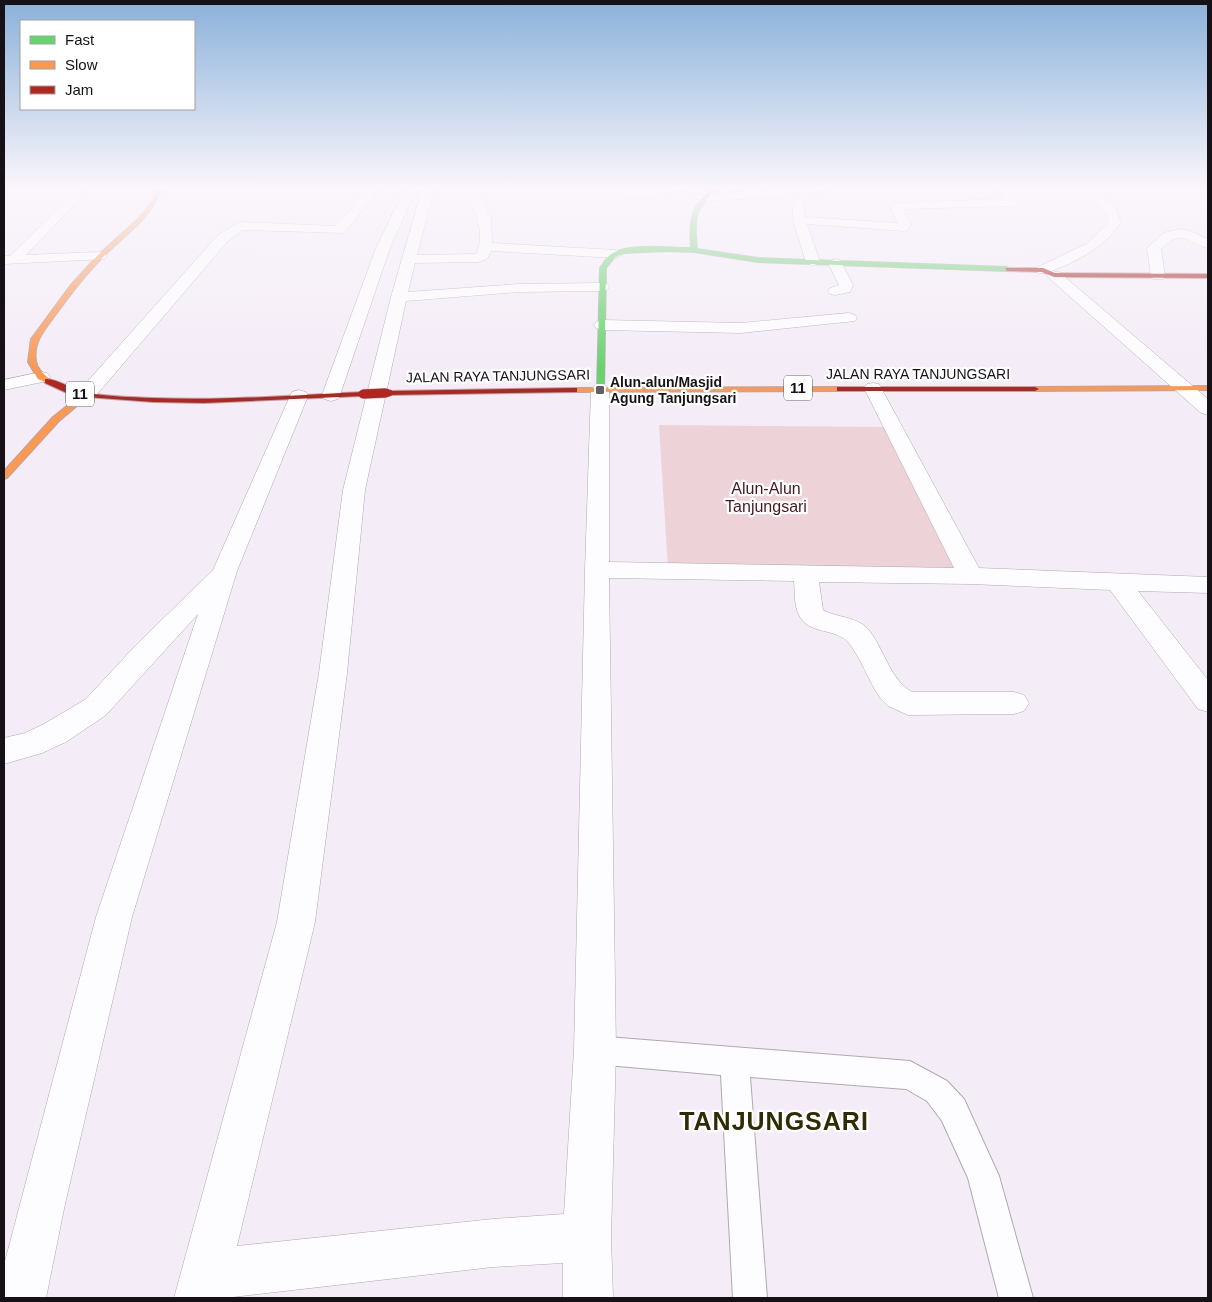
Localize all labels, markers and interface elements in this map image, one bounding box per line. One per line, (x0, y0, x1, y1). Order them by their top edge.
legend (20, 20, 195, 110)
text: Fast (65, 31, 95, 48)
text: Slow (65, 56, 98, 73)
text: Jam (65, 81, 93, 98)
street label: JALAN RAYA TANJUNGSARI (406, 366, 590, 386)
street label: JALAN RAYA TANJUNGSARI (826, 366, 1010, 382)
place label: Alun-alun/Masjid Agung Tanjungsari (610, 374, 737, 406)
road number: 11 (784, 376, 812, 400)
road number: 11 (66, 382, 94, 406)
marker: Alun-alun/Masjid Agung Tanjungsari (594, 384, 606, 396)
park label: Alun-Alun Tanjungsari (725, 480, 807, 515)
district label: TANJUNGSARI (679, 1107, 869, 1135)

